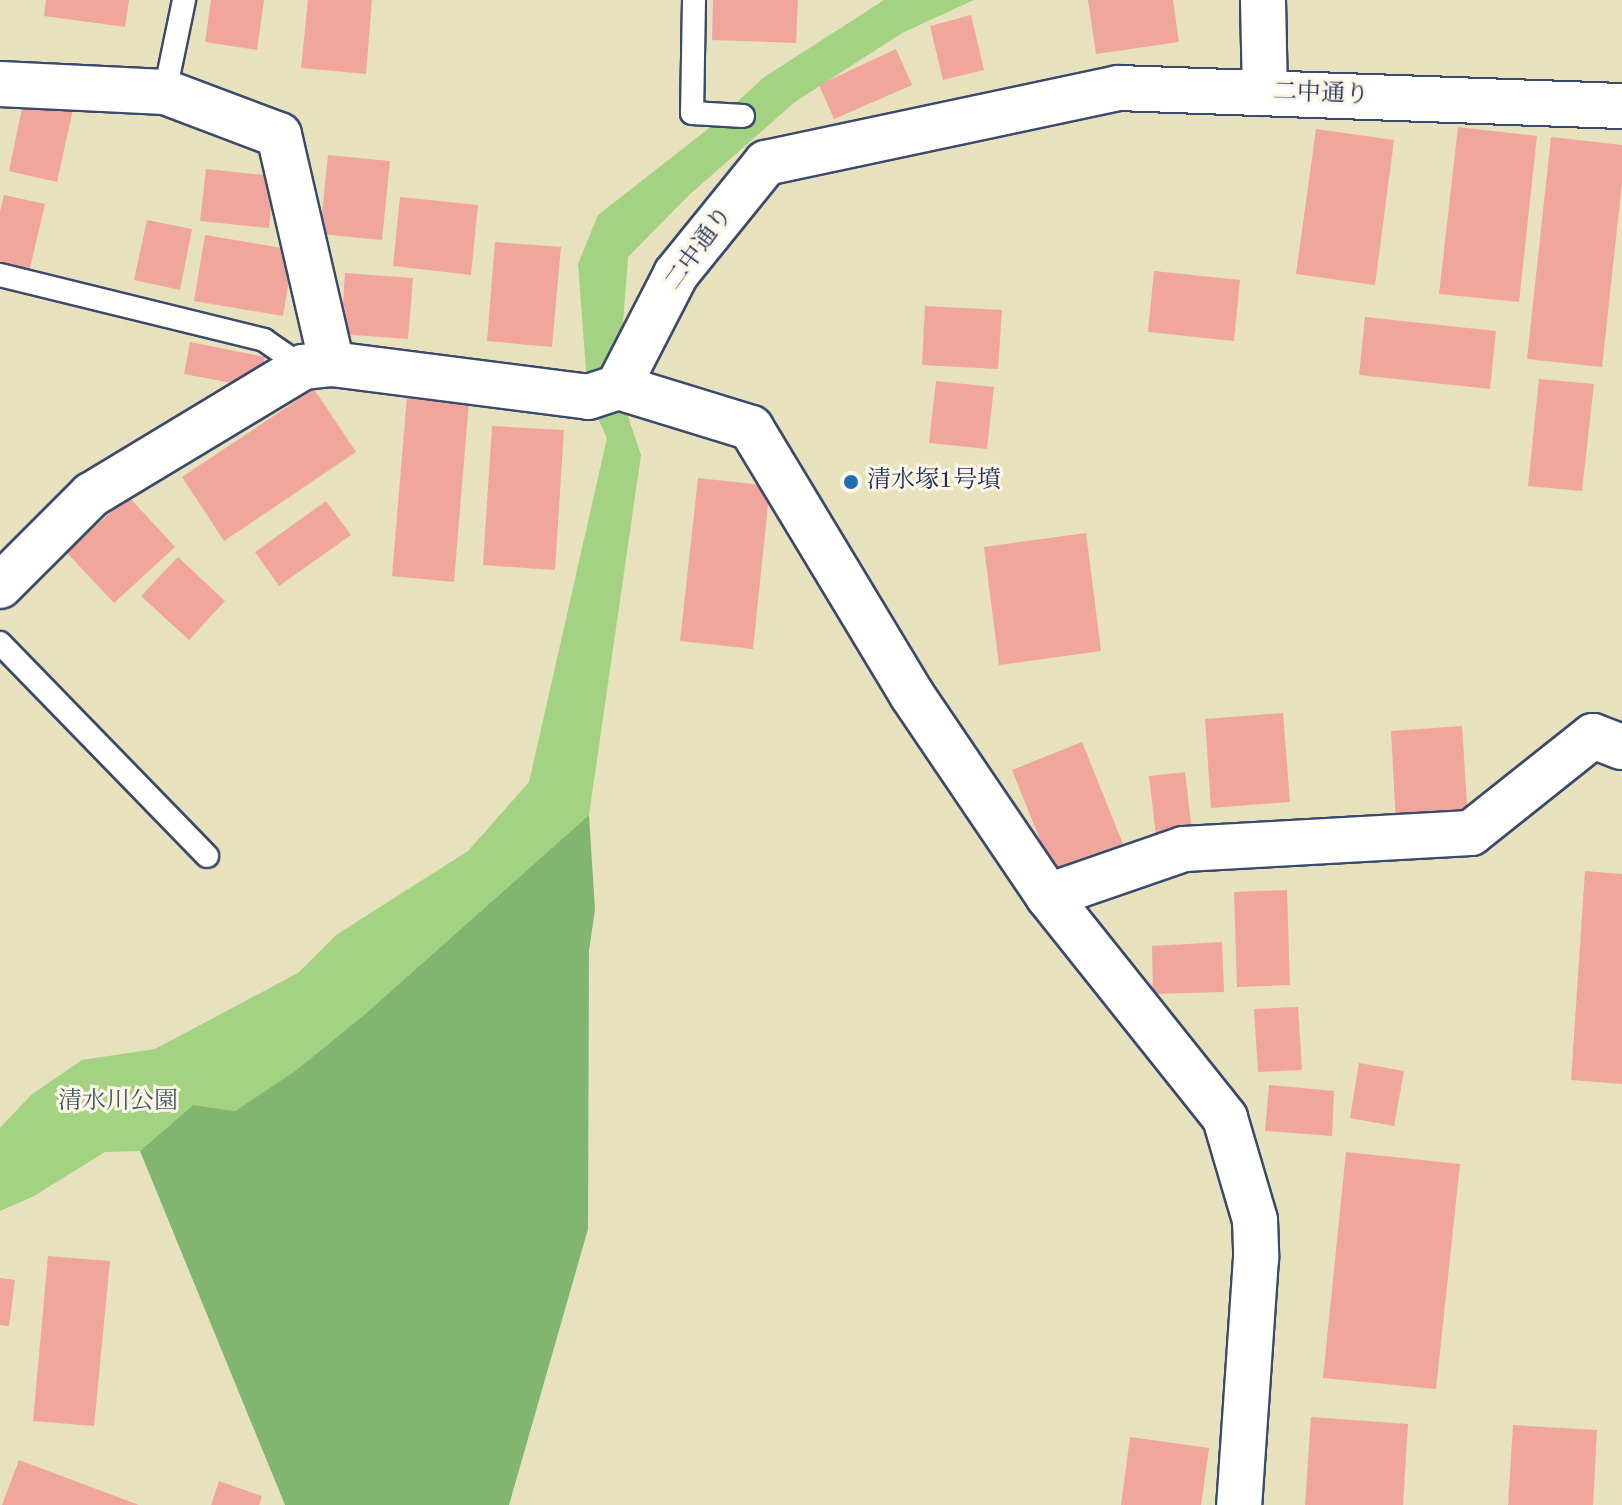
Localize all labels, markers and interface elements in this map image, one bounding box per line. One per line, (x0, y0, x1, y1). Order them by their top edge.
street label: 二中通り (1273, 79, 1369, 111)
street label: 二中通り (660, 202, 740, 296)
place label: 清水塚1号墳 (867, 468, 1001, 496)
marker: 清水塚1号墳 (842, 473, 860, 491)
park label: 清水川公園 (58, 1089, 178, 1117)

